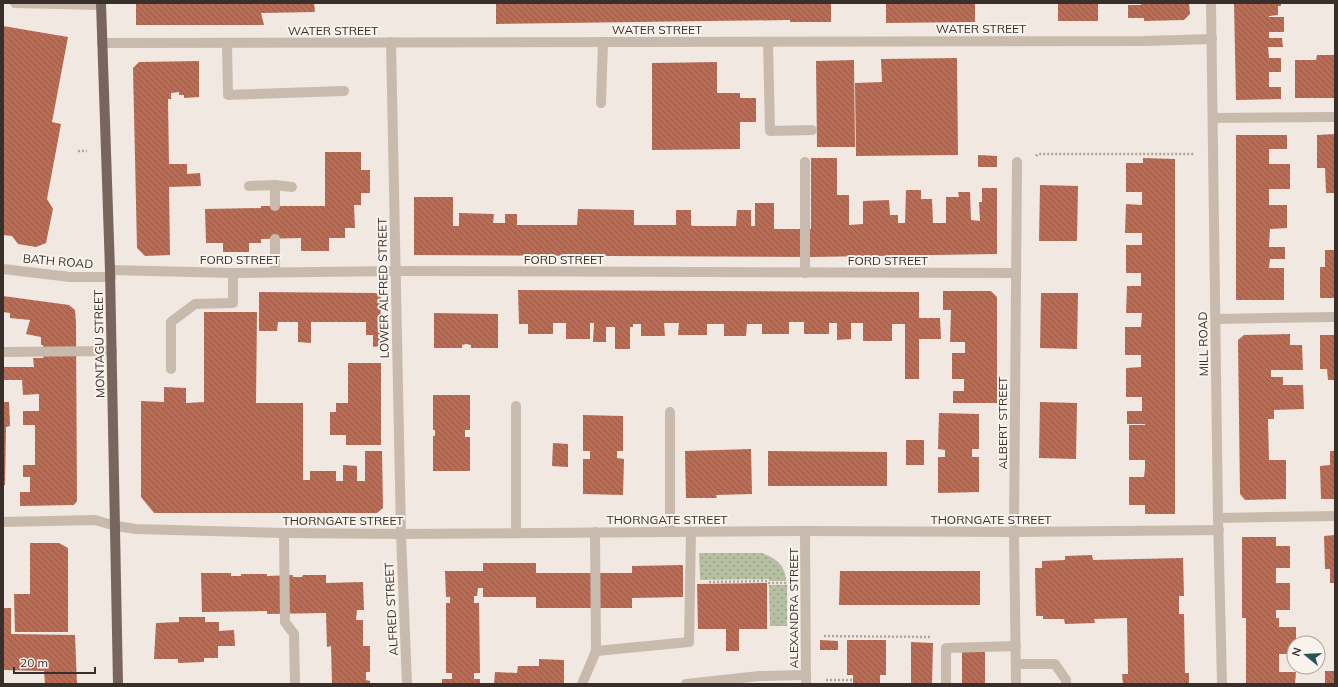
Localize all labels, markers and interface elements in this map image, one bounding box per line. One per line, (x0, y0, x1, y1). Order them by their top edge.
street label: WATER STREET (936, 21, 1027, 36)
street label: WATER STREET (612, 22, 703, 37)
street label: WATER STREET (288, 23, 379, 38)
street label: LOWER ALFRED STREET (374, 217, 392, 358)
street label: BATH ROAD (22, 250, 94, 272)
street label: FORD STREET (200, 252, 281, 267)
street label: FORD STREET (524, 252, 605, 267)
street label: FORD STREET (848, 253, 929, 268)
street label: MONTAGU STREET (91, 289, 107, 398)
street label: MILL ROAD (1195, 311, 1211, 377)
street label: ALBERT STREET (995, 376, 1010, 470)
street label: THORNGATE STREET (606, 512, 728, 527)
street label: THORNGATE STREET (930, 512, 1052, 527)
street label: THORNGATE STREET (282, 513, 404, 528)
street label: ALEXANDRA STREET (786, 547, 801, 668)
street label: ALFRED STREET (381, 561, 401, 656)
north arrow (1286, 635, 1326, 675)
text: N (1289, 646, 1304, 658)
scale bar (14, 649, 95, 675)
text: 20 m (20, 655, 48, 670)

